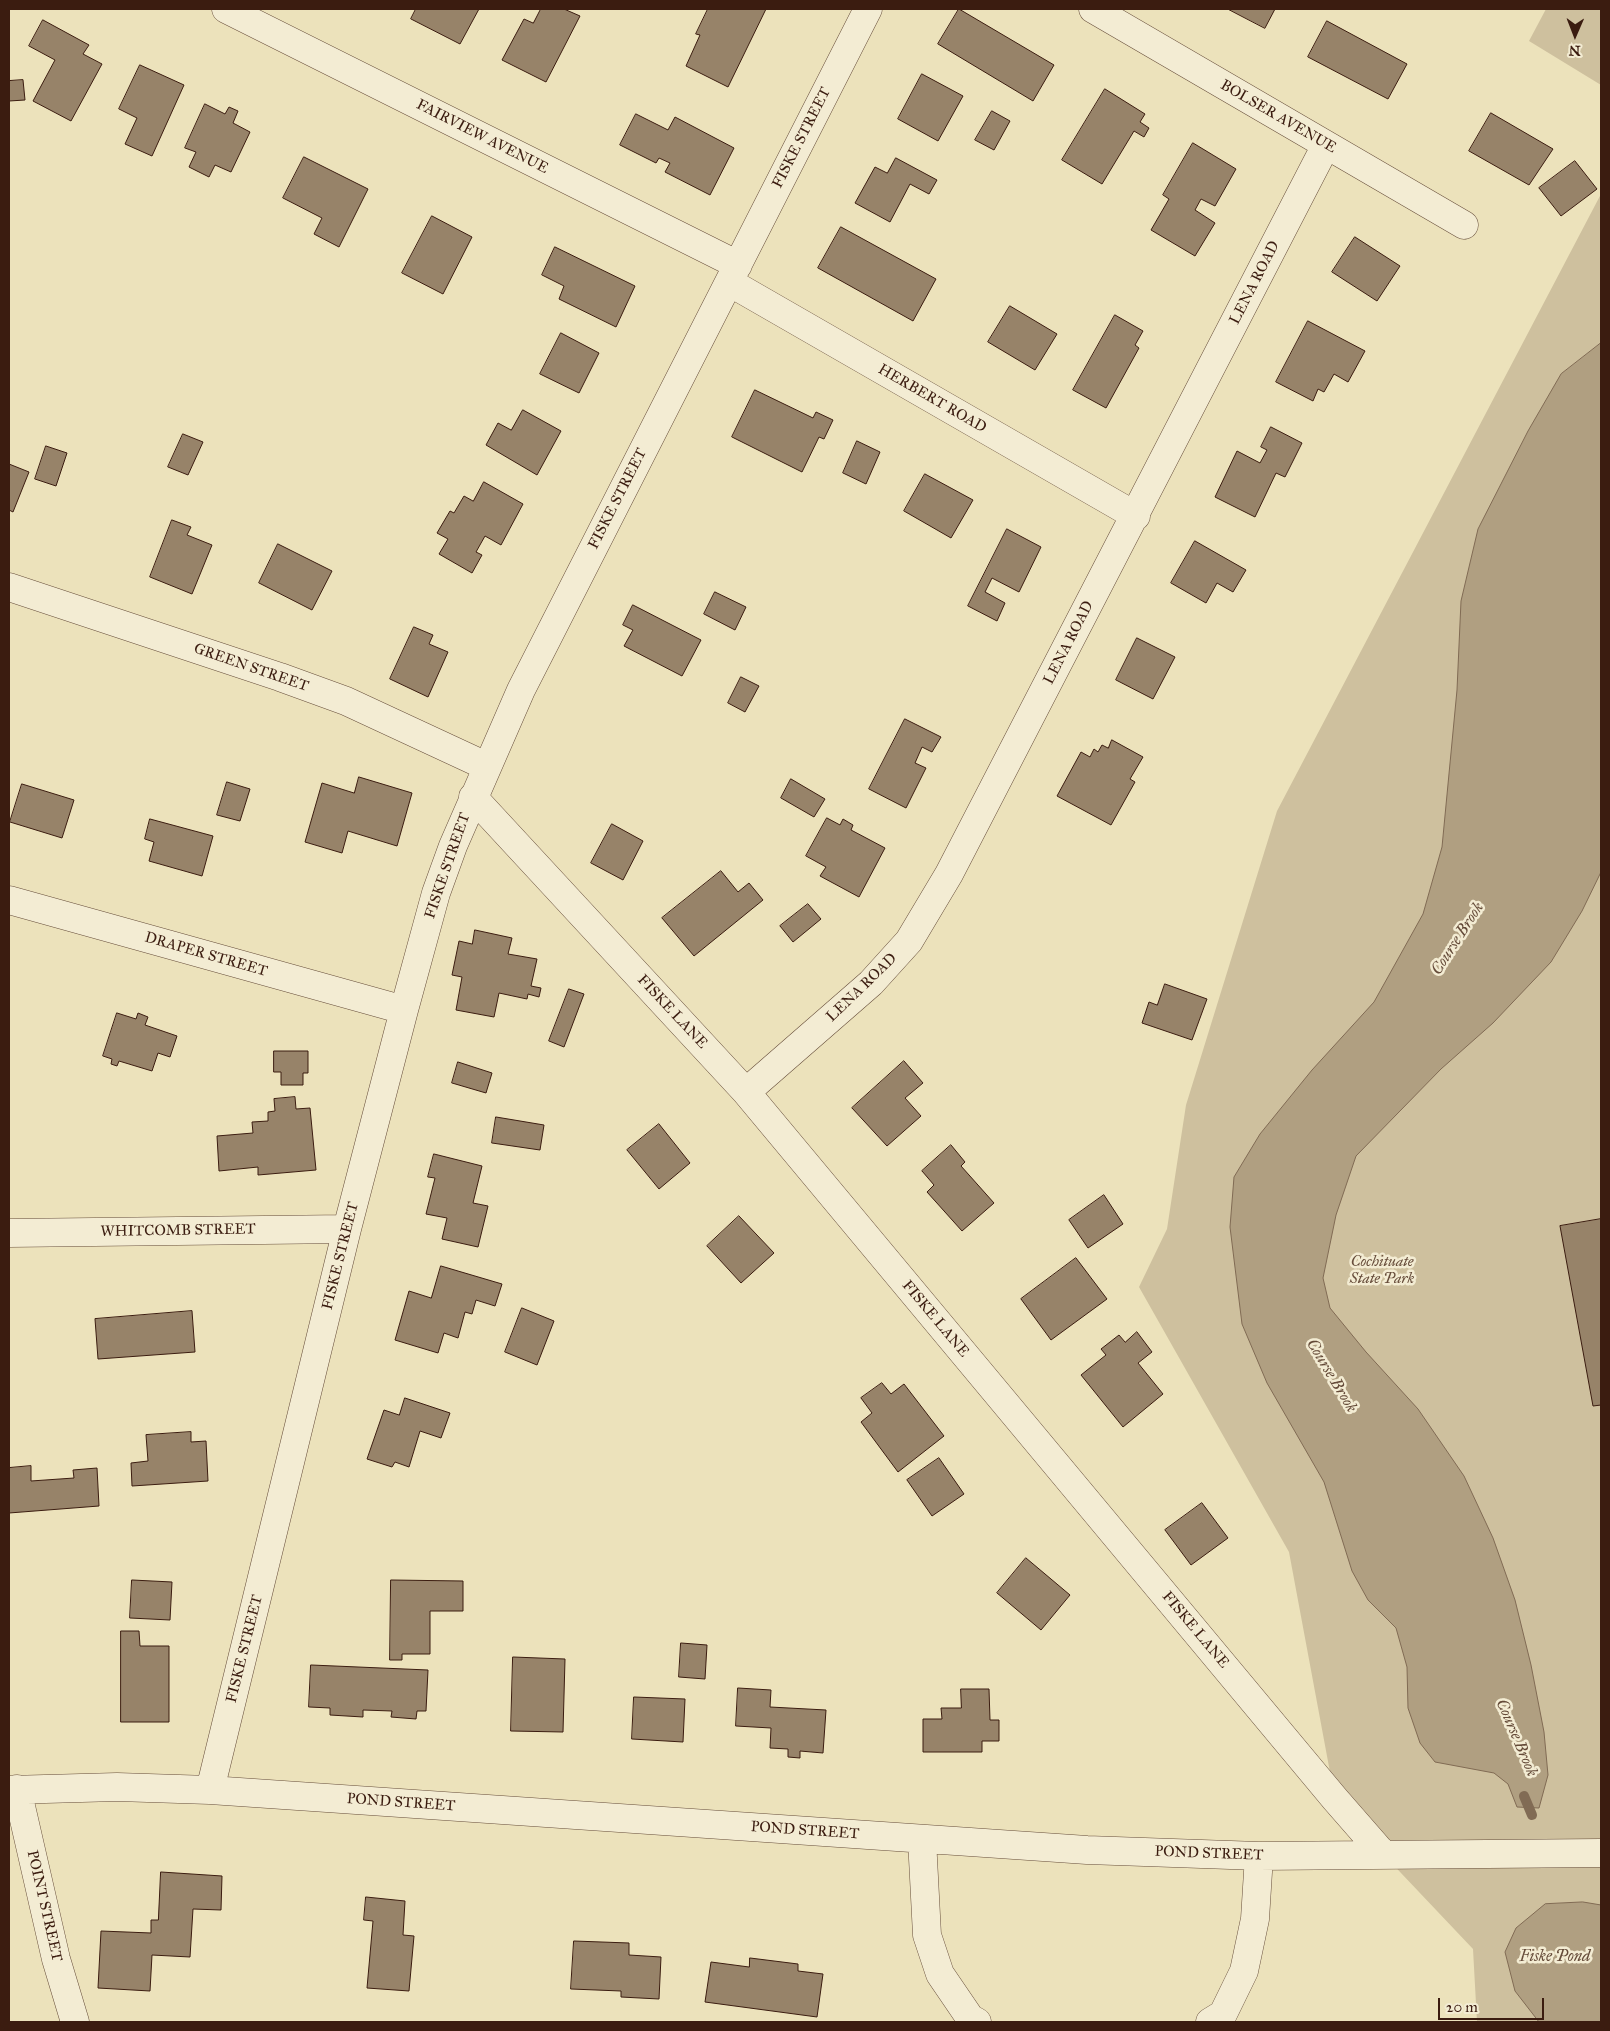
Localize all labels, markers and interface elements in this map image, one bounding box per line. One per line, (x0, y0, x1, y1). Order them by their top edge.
north arrow (1550, 10, 1600, 60)
text: N (1569, 42, 1581, 59)
street label: BOLSER AVENUE (1217, 76, 1339, 158)
street label: FISKE STREET (769, 85, 835, 191)
street label: FAIRVIEW AVENUE (413, 96, 551, 178)
street label: LENA ROAD (1226, 238, 1284, 328)
street label: HERBERT ROAD (875, 361, 989, 437)
street label: FISKE STREET (585, 446, 651, 552)
street label: LENA ROAD (1040, 598, 1098, 688)
street label: GREEN STREET (191, 640, 311, 696)
street label: FISKE STREET (421, 811, 475, 921)
water label: Course Brook (1428, 899, 1488, 979)
street label: DRAPER STREET (143, 929, 269, 981)
street label: LENA ROAD (823, 950, 901, 1026)
street label: FISKE LANE (633, 971, 711, 1053)
street label: FISKE STREET (319, 1200, 363, 1312)
street label: WHITCOMB STREET (100, 1221, 256, 1241)
park label: Cochituate State Park (1350, 1253, 1414, 1288)
street label: FISKE LANE (898, 1277, 972, 1361)
water label: Course Brook (1302, 1336, 1360, 1416)
street label: FISKE LANE (1158, 1588, 1232, 1672)
street label: FISKE STREET (223, 1593, 267, 1705)
water label: Course Brook (1491, 1696, 1541, 1780)
street label: POND STREET (346, 1790, 456, 1816)
street label: POND STREET (750, 1818, 860, 1844)
street label: POND STREET (1154, 1843, 1264, 1865)
street label: POINT STREET (22, 1849, 66, 1963)
water label: Fiske Pond (1520, 1947, 1590, 1967)
scale bar (1440, 1988, 1546, 2020)
text: 20 m (1446, 1998, 1478, 2016)

